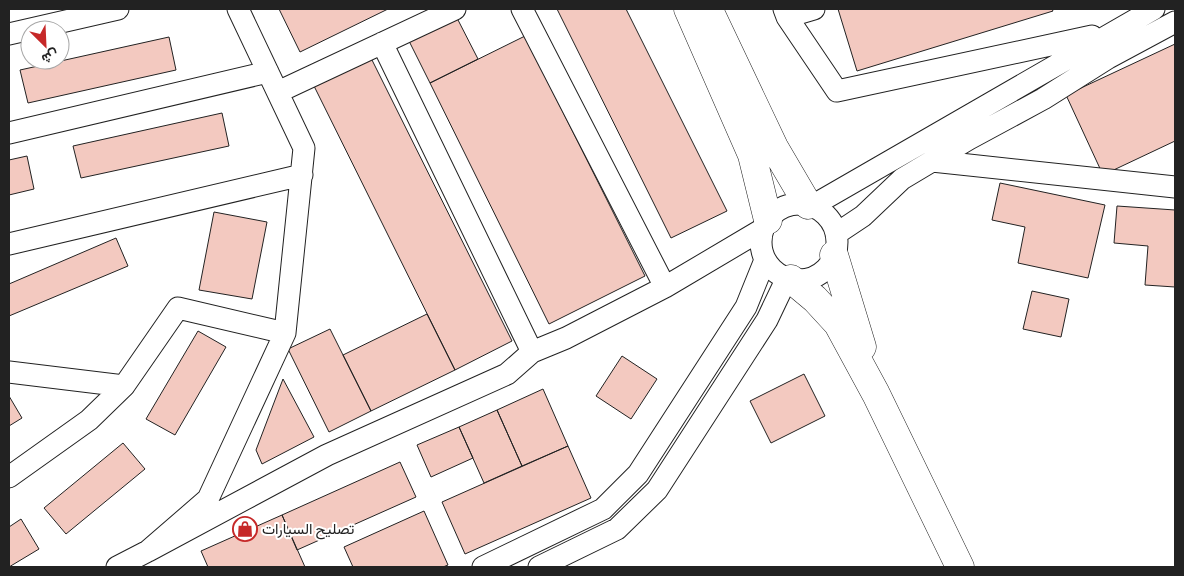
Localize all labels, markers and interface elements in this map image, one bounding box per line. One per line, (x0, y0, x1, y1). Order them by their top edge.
north arrow (20, 20, 70, 70)
text: ش (39, 45, 61, 68)
shop icon: تصليح السيارات (232, 516, 258, 542)
place label: تصليح السيارات (262, 520, 355, 540)

